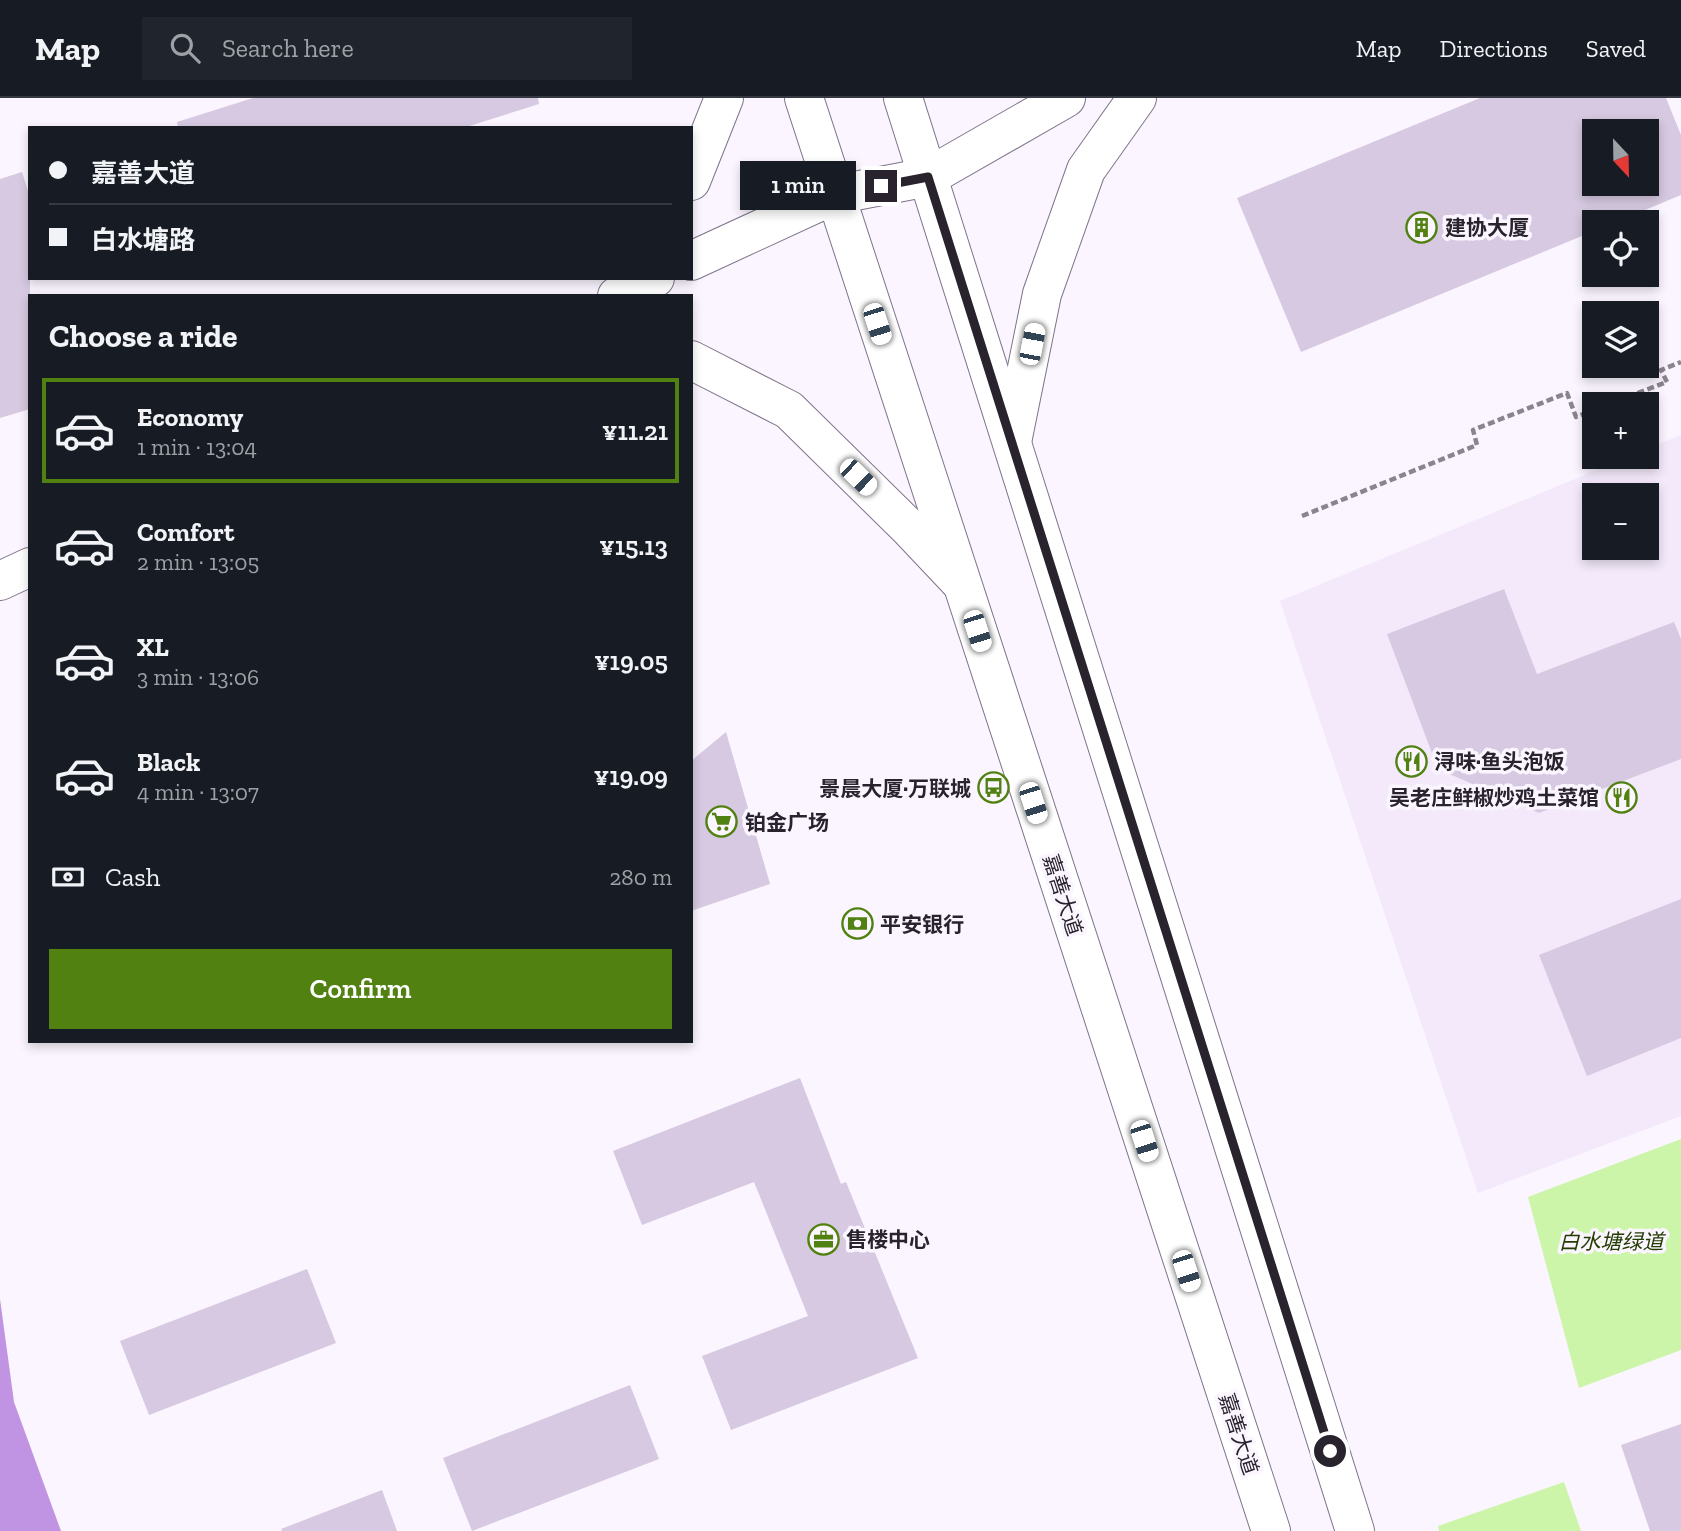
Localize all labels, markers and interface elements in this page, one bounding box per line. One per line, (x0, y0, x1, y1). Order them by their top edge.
search box (142, 17, 632, 80)
text: Map (35, 29, 100, 68)
icon: search (166, 29, 204, 67)
text: Search here (222, 32, 354, 64)
text: Map (1356, 34, 1402, 63)
text: Directions (1440, 34, 1548, 63)
text: Saved (1586, 34, 1646, 63)
north arrow (1582, 119, 1659, 196)
map controls (1582, 119, 1659, 560)
text: 嘉善大道 (91, 157, 195, 189)
callout: 1 min (741, 162, 856, 210)
route end (865, 170, 897, 202)
text: 1 min (771, 171, 825, 199)
building icon: 建协大厦 (1405, 210, 1439, 244)
button: locate (1582, 210, 1659, 287)
place label: 建协大厦 (1445, 215, 1529, 240)
text: 白水塘路 (91, 224, 195, 256)
car (861, 301, 894, 347)
button: layers (1582, 301, 1659, 378)
text: Choose a ride (49, 317, 237, 355)
car (1018, 321, 1047, 367)
button: + (1582, 392, 1659, 469)
icon: car (53, 399, 116, 462)
text: Economy (137, 401, 243, 433)
text: ¥11.21 (602, 415, 668, 447)
text: 1 min · 13:04 (137, 433, 257, 461)
car (836, 455, 881, 499)
button: − (1582, 483, 1659, 560)
icon: car (53, 514, 116, 577)
text: Comfort (137, 516, 234, 548)
text: ¥15.13 (599, 530, 668, 562)
text: 2 min · 13:05 (137, 548, 259, 576)
car (961, 608, 994, 654)
icon: car (53, 629, 116, 692)
text: XL (137, 631, 169, 663)
text: ¥19.05 (594, 645, 668, 677)
text: 3 min · 13:06 (137, 663, 259, 691)
icon: car (53, 744, 116, 807)
restaurant icon: 浔味·鱼头泡饭 (1394, 744, 1428, 778)
text: Black (137, 746, 200, 778)
place label: 浔味·鱼头泡饭 (1434, 749, 1565, 774)
text: ¥19.09 (594, 760, 668, 792)
bus stop icon: 景晨大厦·万联城 (977, 771, 1011, 805)
place label: 景晨大厦·万联城 (819, 776, 971, 801)
text: 4 min · 13:07 (137, 778, 259, 806)
car (1017, 780, 1050, 826)
restaurant icon: 吴老庄鲜椒炒鸡土菜馆 (1605, 780, 1639, 814)
place label: 吴老庄鲜椒炒鸡土菜馆 (1389, 785, 1599, 810)
supermarket icon: 铂金广场 (705, 805, 739, 839)
place label: 铂金广场 (745, 810, 829, 835)
street label: 嘉善大道 (1038, 851, 1088, 939)
icon: cash (49, 858, 87, 896)
text: Cash (105, 861, 160, 893)
text: 280 m (609, 863, 672, 891)
bank icon: 平安银行 (840, 907, 874, 941)
place label: 平安银行 (880, 912, 964, 937)
button: Confirm (49, 949, 672, 1029)
car (1128, 1118, 1161, 1164)
office icon: 售楼中心 (806, 1222, 840, 1256)
place label: 售楼中心 (846, 1227, 930, 1252)
park label: 白水塘绿道 (1559, 1229, 1666, 1254)
car (1170, 1248, 1203, 1294)
street label: 嘉善大道 (1214, 1390, 1264, 1478)
route start (1314, 1435, 1346, 1467)

